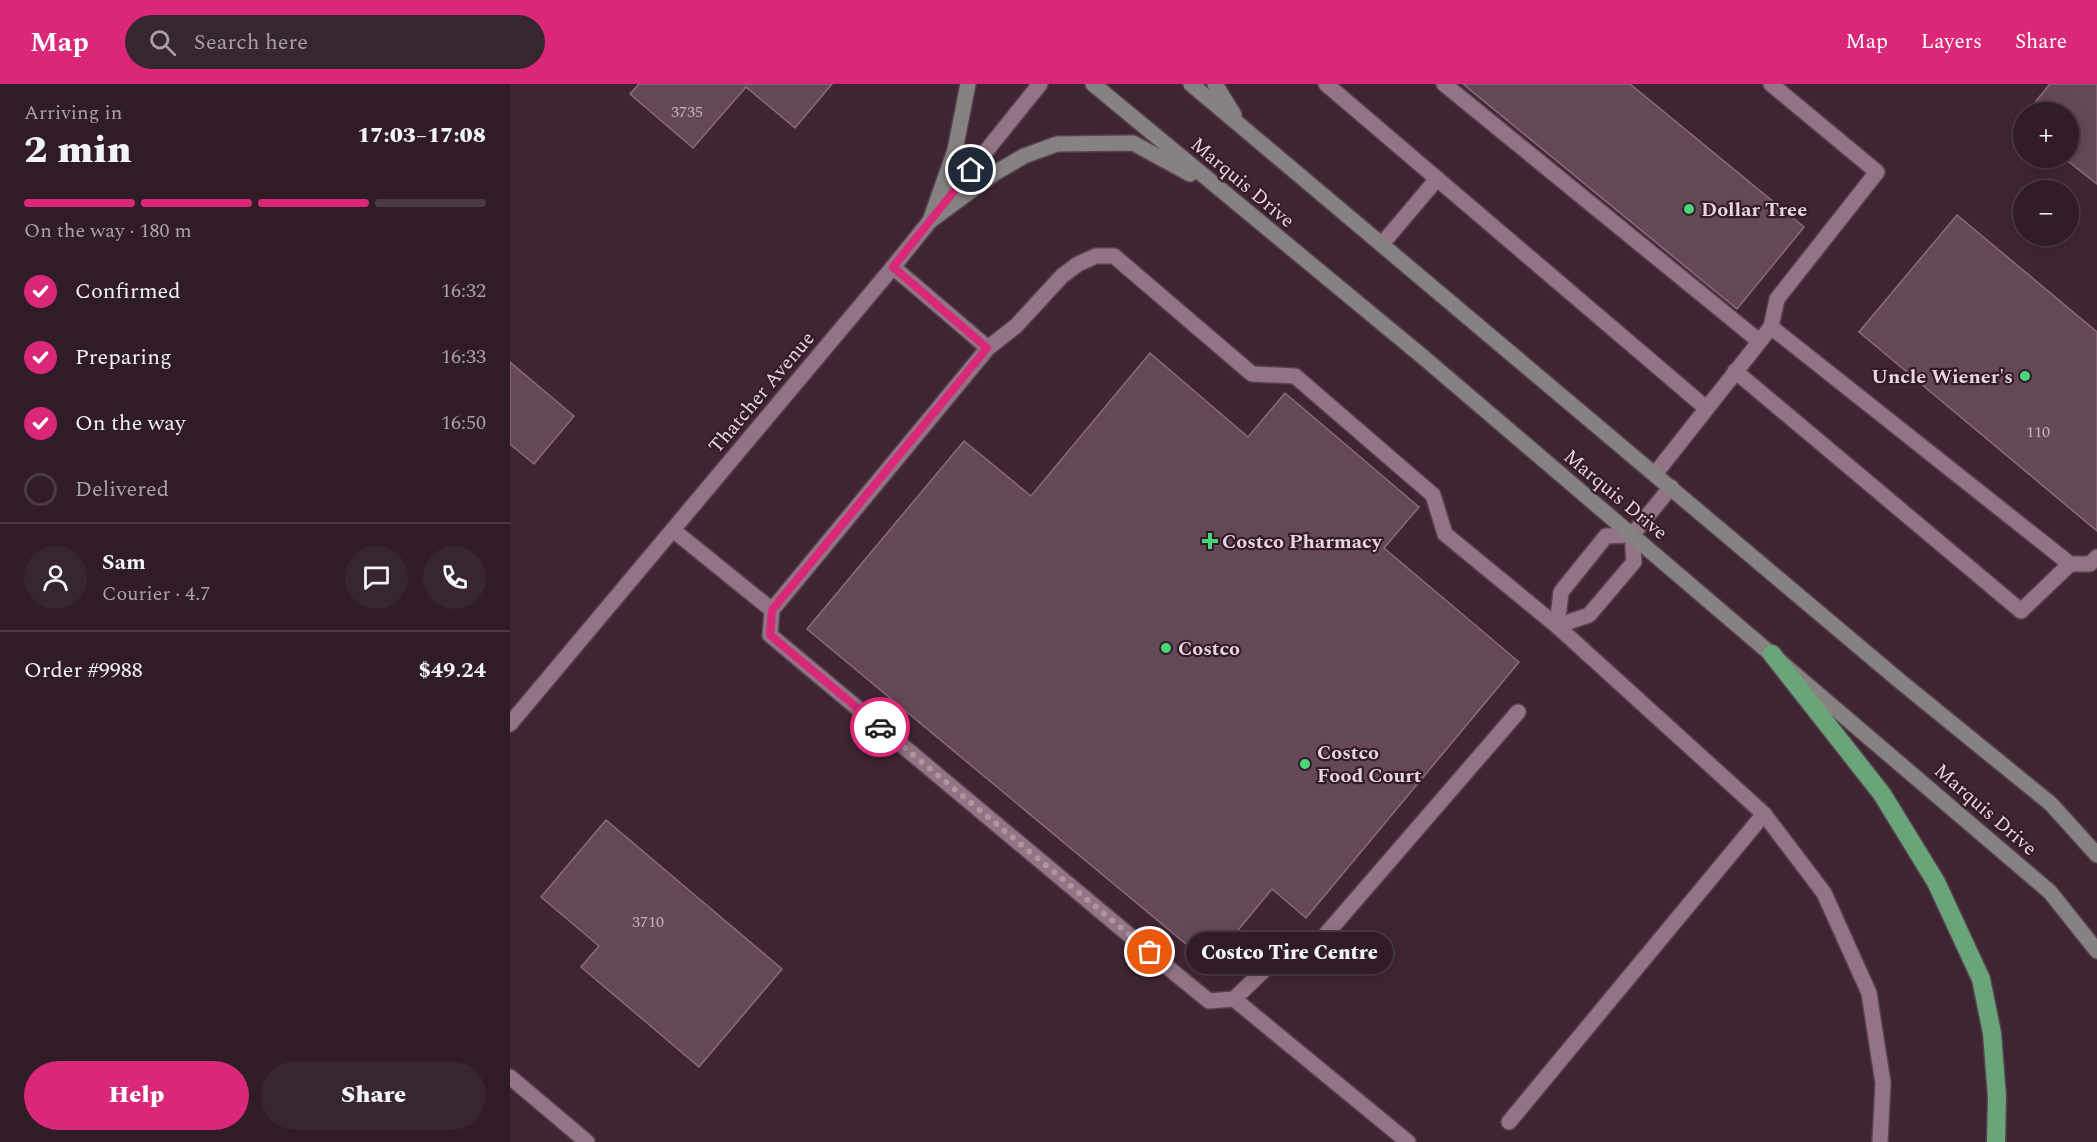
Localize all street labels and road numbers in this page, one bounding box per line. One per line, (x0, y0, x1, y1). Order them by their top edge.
street label: Marquis Drive (1184, 130, 1301, 235)
street label: Thatcher Avenue (702, 325, 822, 460)
street label: Marquis Drive (1557, 442, 1674, 547)
street label: Marquis Drive (1927, 756, 2044, 863)

